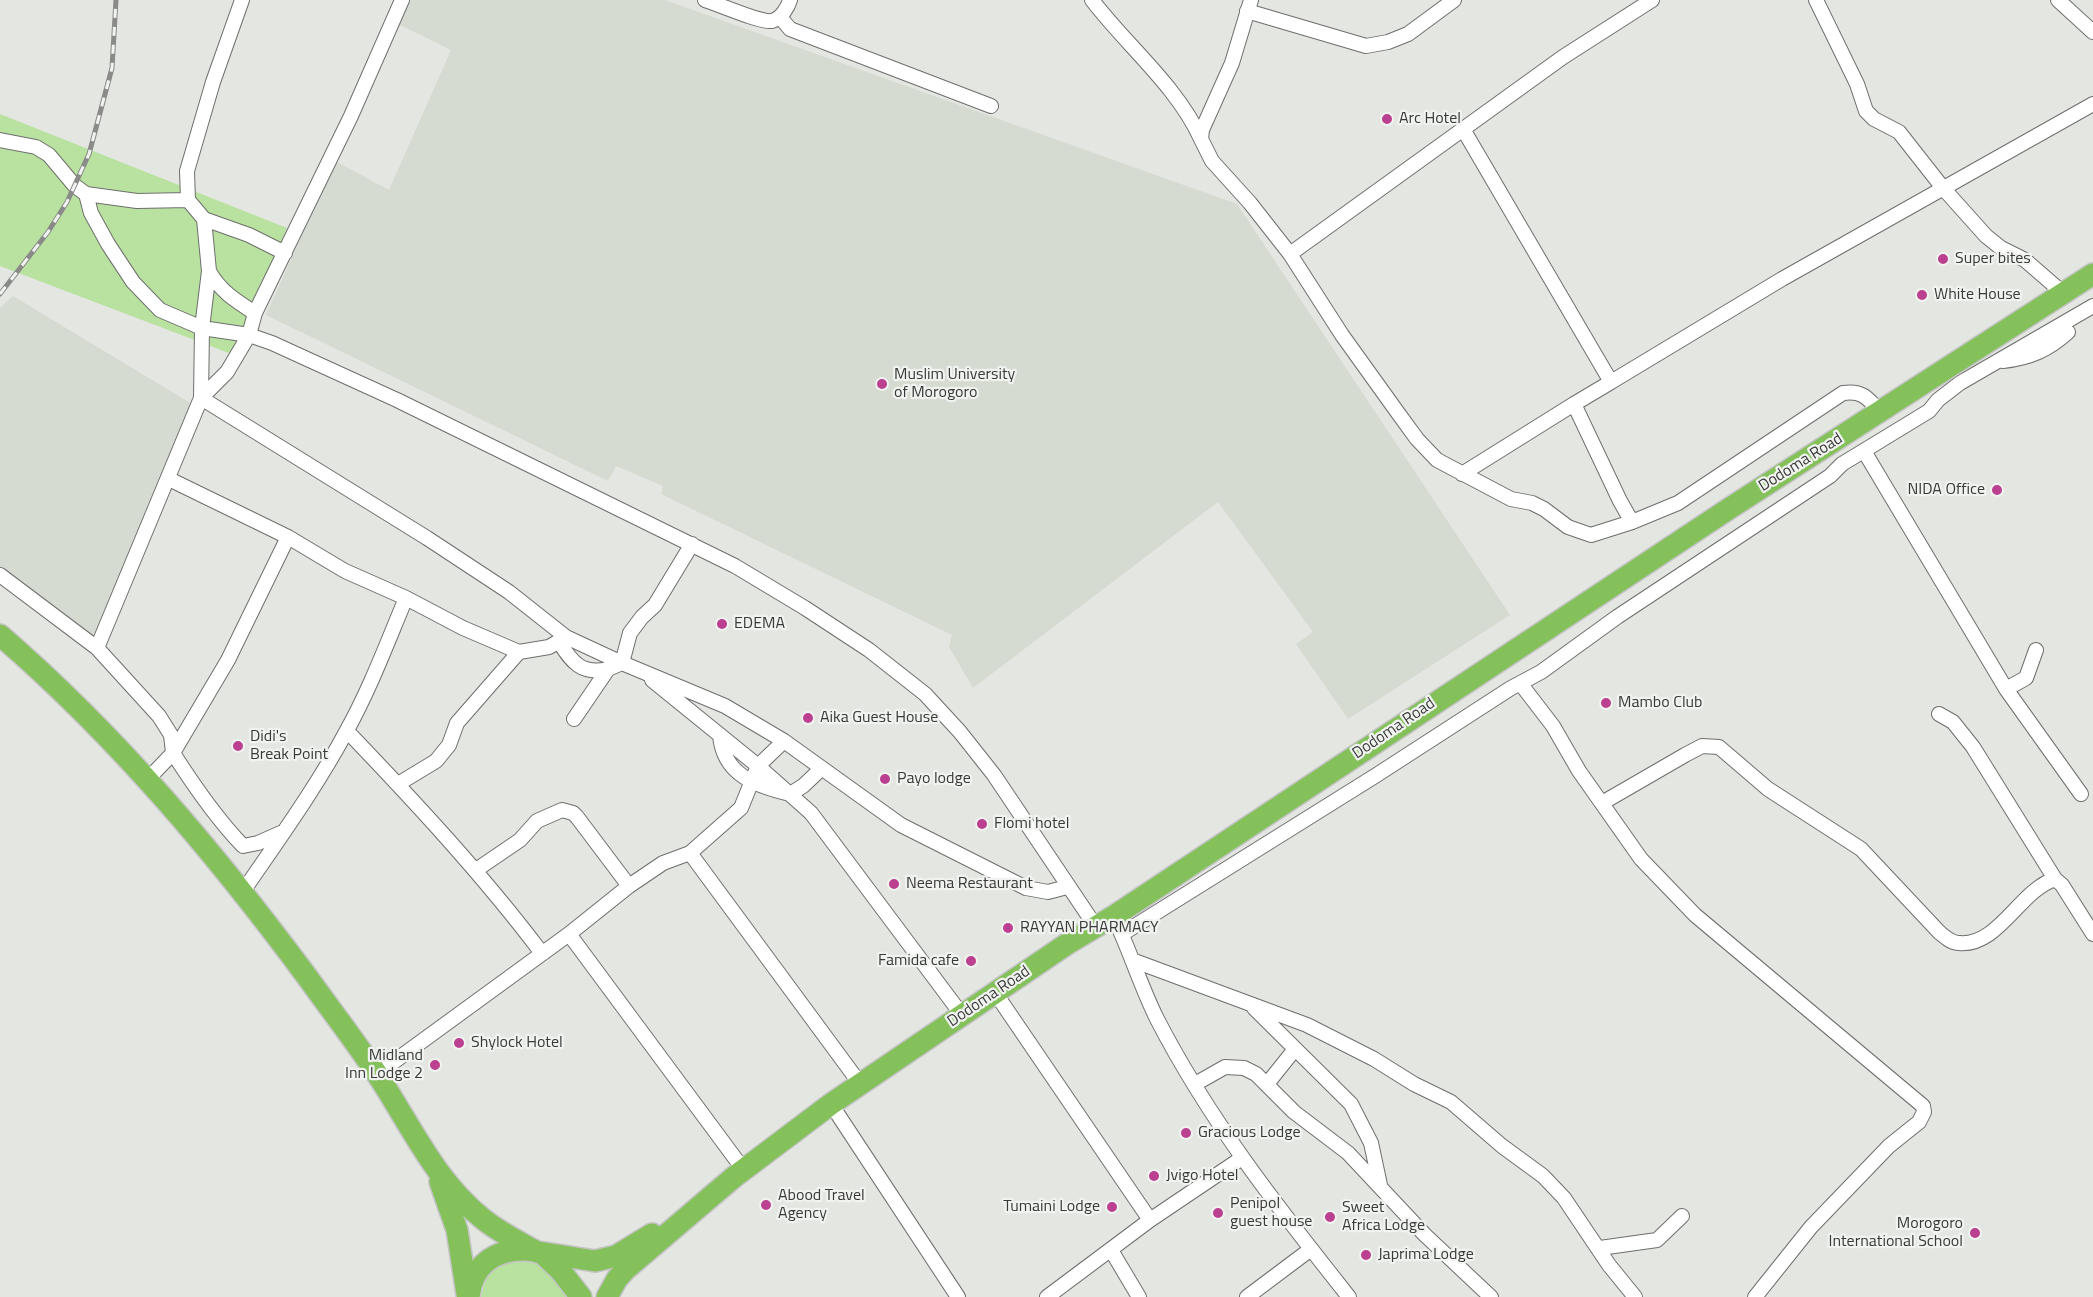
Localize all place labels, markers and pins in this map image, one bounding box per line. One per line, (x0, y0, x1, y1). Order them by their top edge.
place label: Arc Hotel (1399, 109, 1461, 129)
marker: Arc Hotel (1380, 112, 1394, 126)
place label: Super bites (1955, 249, 2031, 269)
marker: Super bites (1936, 252, 1950, 266)
place label: White House (1934, 285, 2021, 305)
marker: White House (1915, 288, 1929, 302)
place label: Muslim University of Morogoro (894, 365, 1015, 403)
marker: Muslim University of Morogoro (875, 377, 889, 391)
place label: NIDA Office (1907, 480, 1985, 500)
marker: NIDA Office (1990, 483, 2004, 497)
place label: EDEMA (734, 614, 785, 634)
marker: EDEMA (715, 617, 729, 631)
place label: Mambo Club (1618, 693, 1703, 713)
marker: Mambo Club (1599, 696, 1613, 710)
place label: Aika Guest House (820, 708, 938, 728)
marker: Aika Guest House (801, 711, 815, 725)
place label: Didi's Break Point (250, 727, 328, 765)
marker: Didi's Break Point (231, 739, 245, 753)
place label: Payo lodge (897, 769, 971, 789)
marker: Payo lodge (878, 772, 892, 786)
place label: Flomi hotel (994, 814, 1069, 834)
marker: Flomi hotel (975, 817, 989, 831)
place label: Neema Restaurant (906, 874, 1033, 894)
marker: Neema Restaurant (887, 877, 901, 891)
place label: RAYYAN PHARMACY (1020, 918, 1159, 938)
marker: RAYYAN PHARMACY (1001, 921, 1015, 935)
place label: Famida cafe (878, 951, 959, 971)
marker: Famida cafe (964, 954, 978, 968)
place label: Shylock Hotel (471, 1033, 563, 1053)
marker: Shylock Hotel (452, 1036, 466, 1050)
place label: Midland Inn Lodge 2 (345, 1046, 423, 1084)
marker: Midland Inn Lodge 2 (428, 1058, 442, 1072)
place label: Gracious Lodge (1198, 1123, 1301, 1143)
marker: Gracious Lodge (1179, 1126, 1193, 1140)
place label: Jvigo Hotel (1166, 1166, 1239, 1186)
marker: Jvigo Hotel (1147, 1169, 1161, 1183)
place label: Abood Travel Agency (778, 1186, 865, 1224)
place label: Penipol guest house (1230, 1194, 1312, 1232)
place label: Tumaini Lodge (1003, 1197, 1100, 1217)
marker: Abood Travel Agency (759, 1198, 773, 1212)
place label: Sweet Africa Lodge (1342, 1198, 1425, 1236)
marker: Tumaini Lodge (1105, 1200, 1119, 1214)
marker: Penipol guest house (1211, 1206, 1225, 1220)
marker: Sweet Africa Lodge (1323, 1210, 1337, 1224)
place label: Morogoro International School (1828, 1214, 1963, 1252)
marker: Morogoro International School (1968, 1226, 1982, 1240)
place label: Japrima Lodge (1378, 1245, 1474, 1265)
marker: Japrima Lodge (1359, 1248, 1373, 1262)

